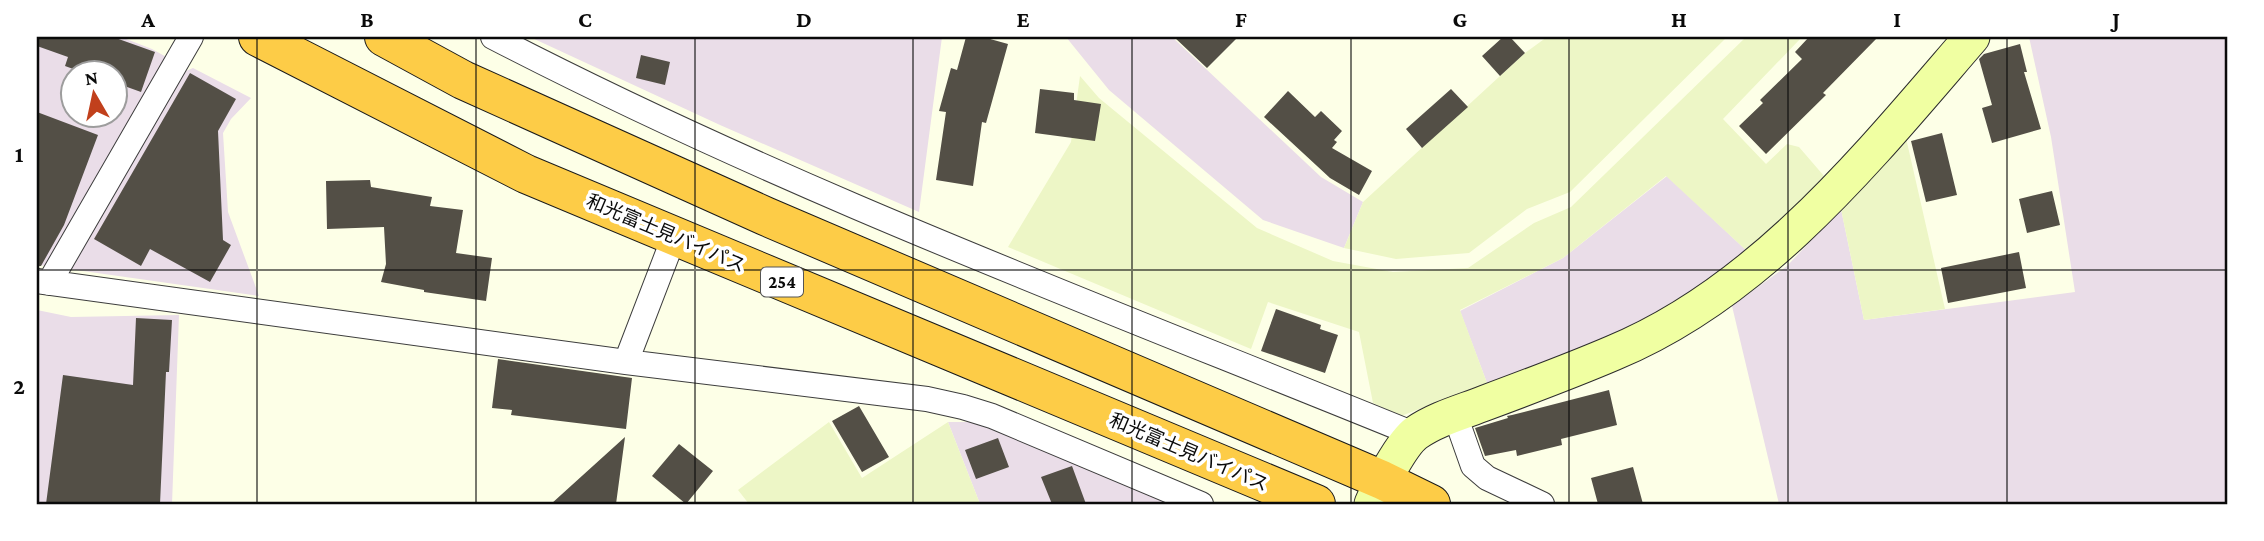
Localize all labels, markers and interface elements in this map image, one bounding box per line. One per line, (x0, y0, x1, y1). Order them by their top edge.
text: A (140, 6, 155, 32)
text: B (360, 6, 374, 32)
text: C (578, 6, 592, 32)
text: D (796, 6, 812, 32)
text: E (1016, 6, 1030, 32)
text: F (1235, 6, 1247, 32)
text: G (1453, 6, 1468, 32)
text: H (1671, 6, 1687, 32)
text: I (1893, 6, 1901, 32)
text: J (2110, 6, 2120, 32)
north arrow (60, 60, 130, 130)
text: N (83, 66, 100, 89)
text: 1 (15, 141, 24, 167)
street label: 和光富士見バイパス (583, 190, 749, 276)
road number: 254 (761, 268, 803, 296)
text: 2 (13, 373, 25, 399)
street label: 和光富士見バイパス (1106, 409, 1272, 495)

